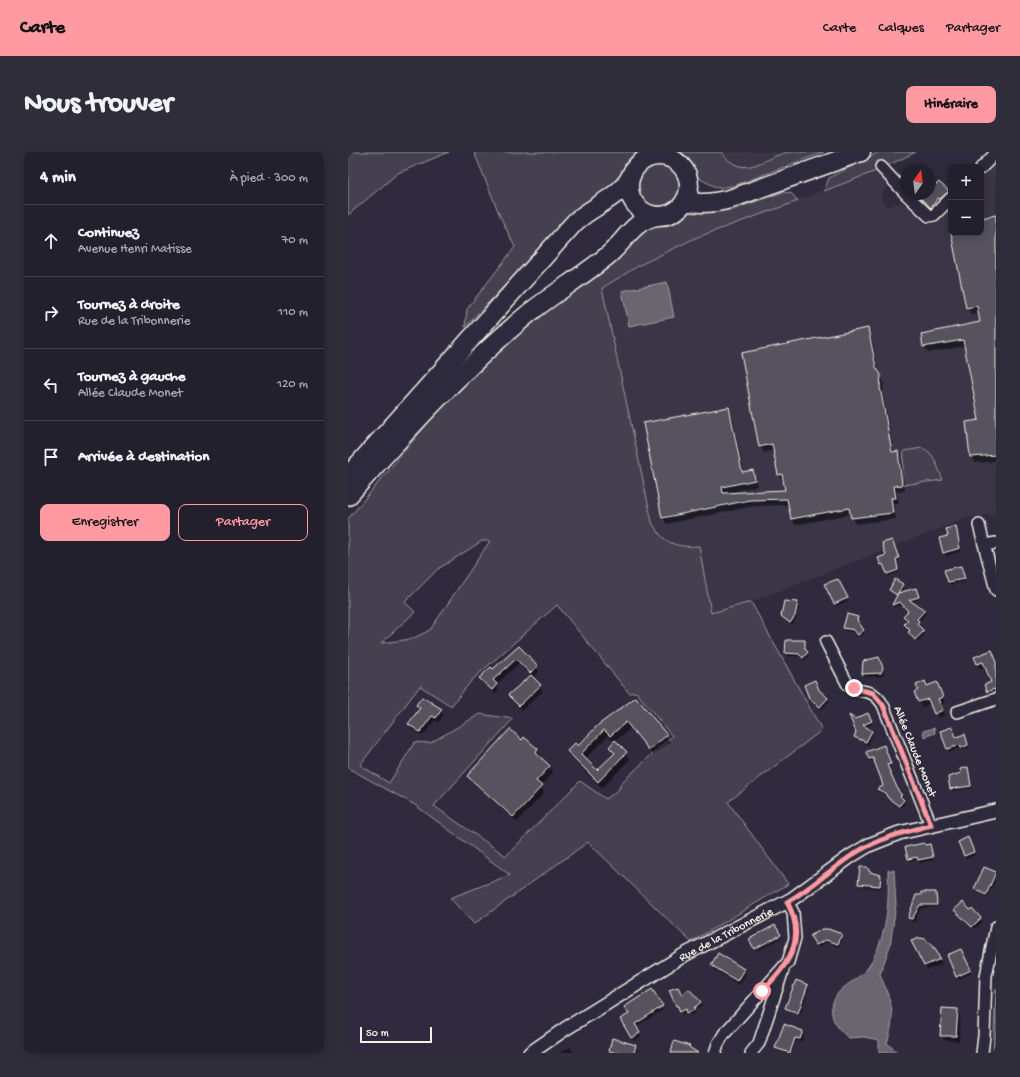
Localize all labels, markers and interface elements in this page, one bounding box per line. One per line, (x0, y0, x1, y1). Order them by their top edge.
text: Carte (20, 17, 65, 40)
text: Carte (823, 20, 856, 37)
text: Calques (878, 20, 924, 37)
text: Partager (946, 20, 1000, 37)
button: Itinéraire (906, 86, 996, 123)
text: Nous trouver (24, 88, 173, 121)
north arrow (900, 164, 936, 200)
map controls (948, 164, 984, 236)
button: + (948, 164, 984, 200)
text: 4 min (40, 168, 76, 188)
text: À pied · 300 m (230, 171, 308, 186)
button: − (948, 200, 984, 236)
text: Continuez (78, 224, 139, 242)
icon: ahead (40, 230, 62, 252)
text: 70 m (282, 233, 308, 248)
text: Avenue Henri Matisse (78, 242, 192, 257)
text: Tournez à droite (78, 296, 180, 314)
icon: right (40, 302, 62, 324)
text: 110 m (278, 305, 308, 320)
text: Rue de la Tribonnerie (78, 314, 191, 329)
text: Tournez à gauche (78, 368, 186, 386)
icon: left (40, 374, 62, 396)
text: 120 m (277, 377, 308, 392)
text: Allée Claude Monet (78, 386, 182, 401)
icon: arrive (40, 446, 62, 468)
text: Arrivée à destination (78, 448, 209, 466)
button: Enregistrer (40, 504, 170, 541)
button: Partager (178, 504, 308, 541)
route end (845, 679, 863, 697)
street label: Allée Claude Monet (890, 704, 939, 800)
street label: Rue de la Tribonnerie (677, 905, 776, 966)
route start (753, 982, 771, 1000)
scale bar (360, 1025, 432, 1044)
text: 50 m (366, 1028, 388, 1040)

